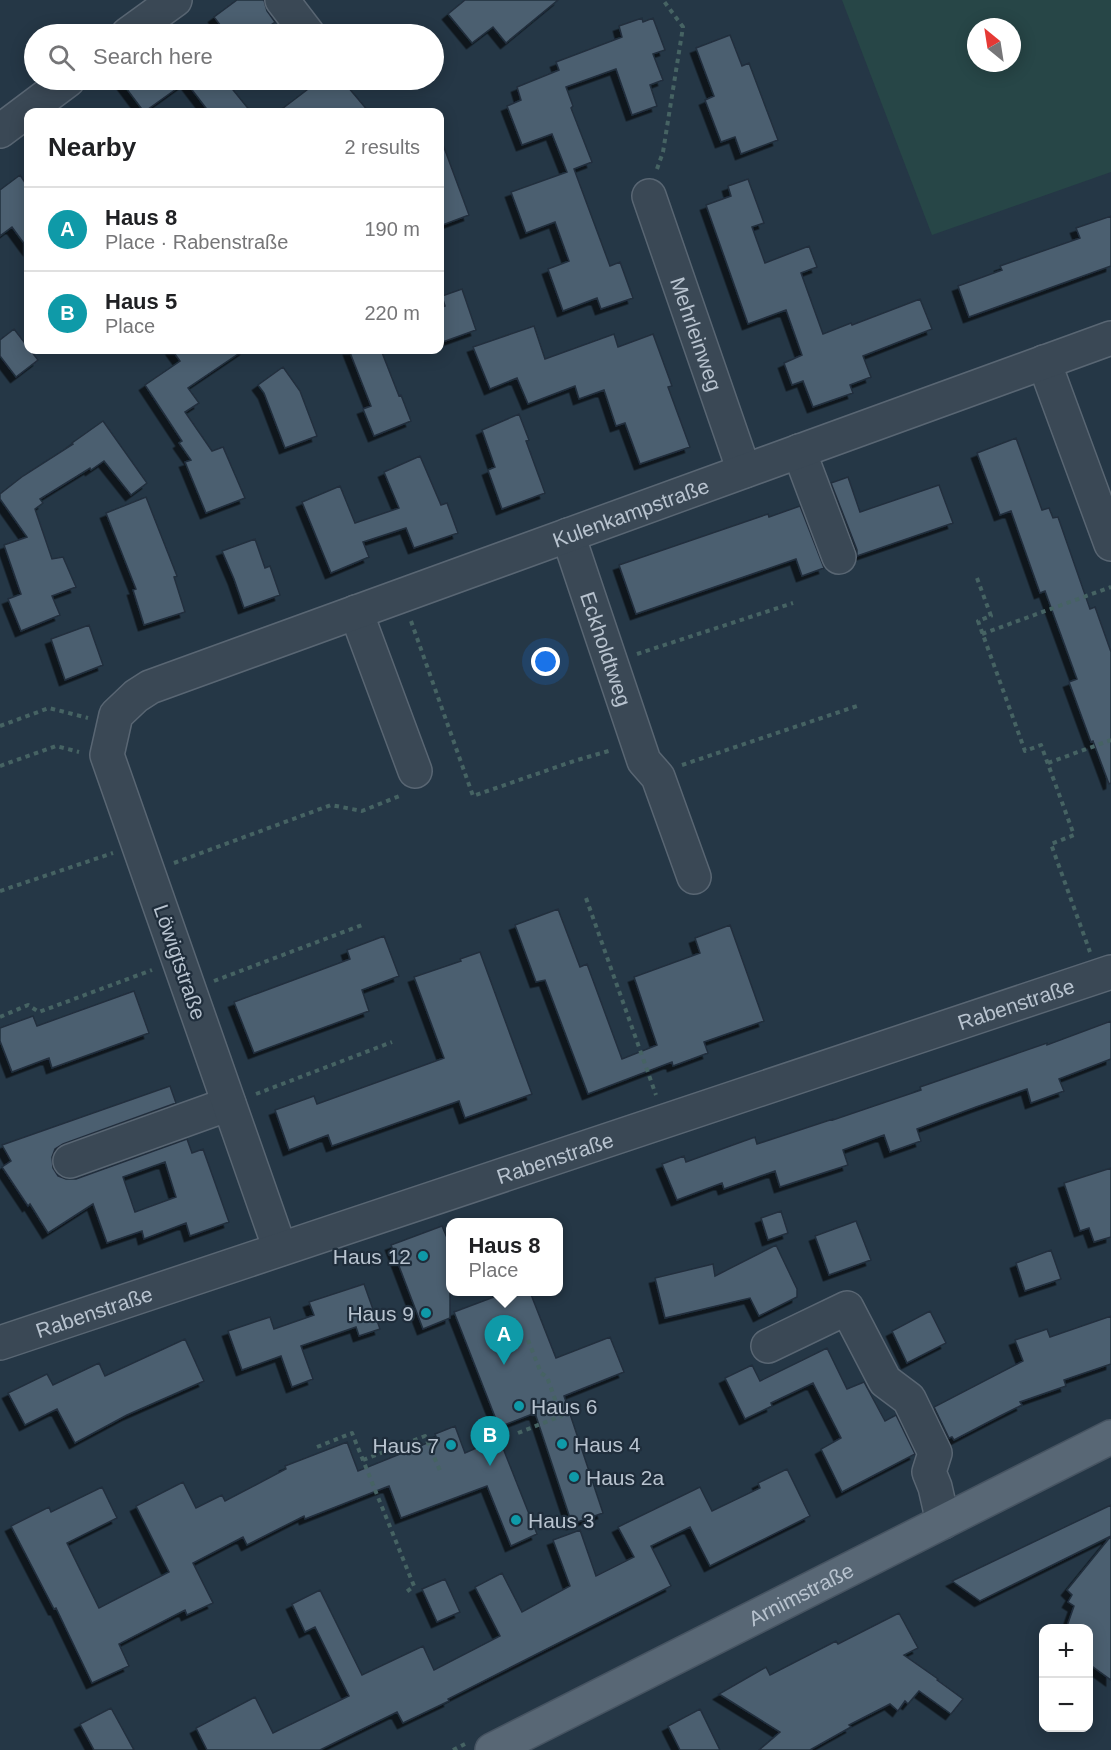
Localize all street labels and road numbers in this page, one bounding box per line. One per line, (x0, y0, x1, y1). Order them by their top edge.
street label: Mehrleinweg (666, 274, 727, 394)
street label: Kulenkampstraße (549, 474, 712, 551)
street label: Eckholdtweg (576, 589, 636, 709)
street label: Löwigtstraße (150, 901, 210, 1023)
street label: Rabenstraße (955, 974, 1077, 1034)
street label: Rabenstraße (494, 1128, 616, 1188)
street label: Rabenstraße (33, 1281, 155, 1342)
street label: Arnimstraße (745, 1558, 857, 1630)

